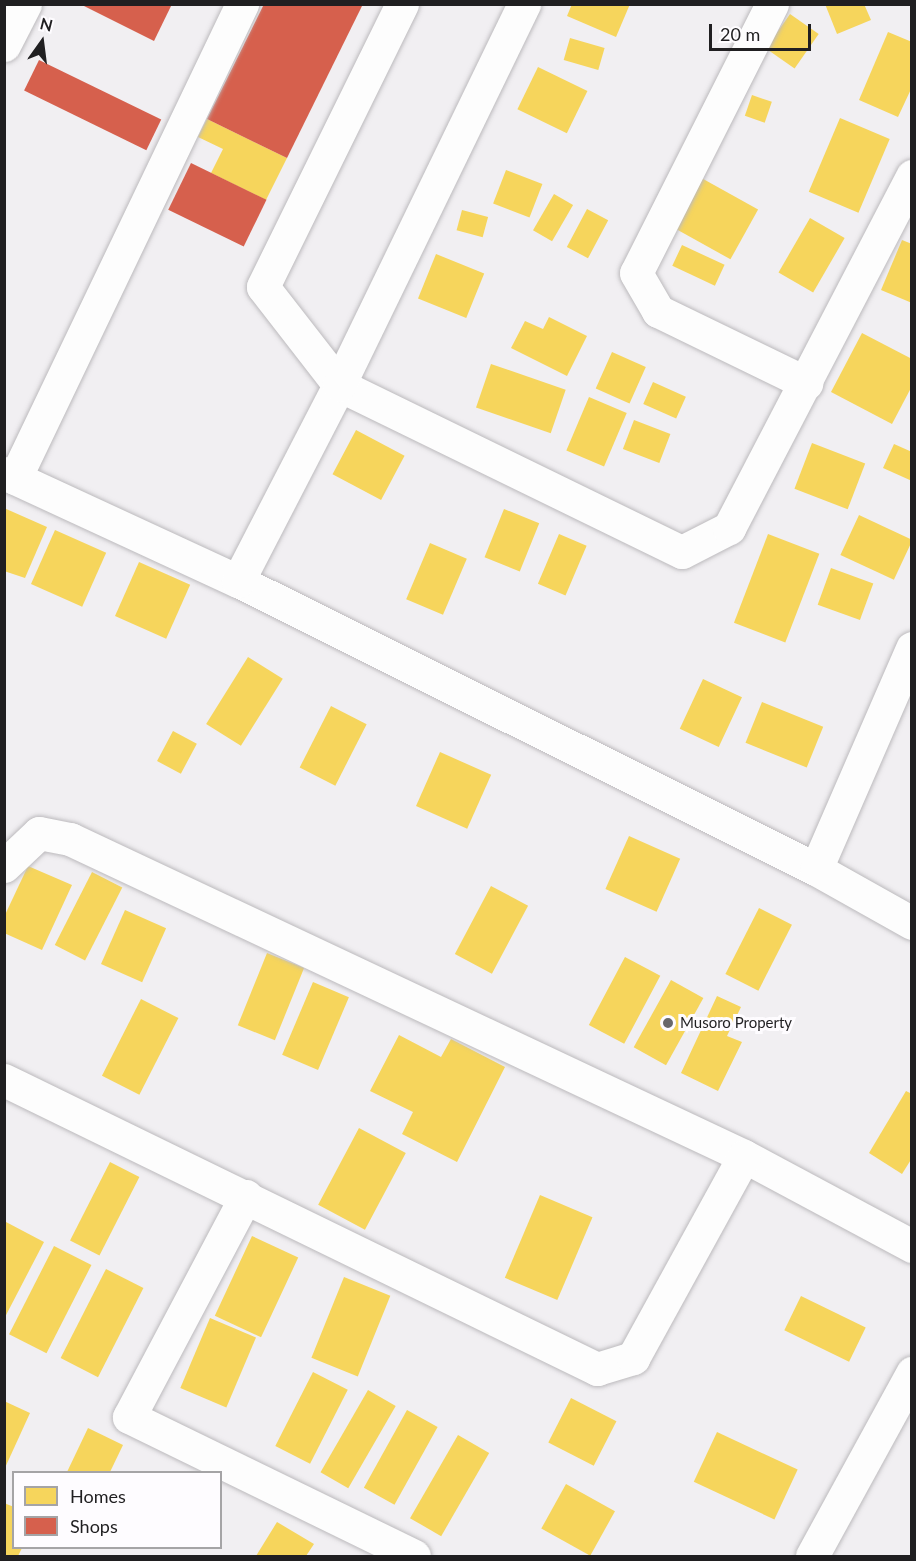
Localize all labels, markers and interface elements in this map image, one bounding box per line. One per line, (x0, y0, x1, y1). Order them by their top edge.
north arrow (12, 12, 72, 72)
scale bar (712, 12, 814, 50)
text: N (38, 13, 55, 35)
text: 20 m (720, 23, 760, 45)
place label: Musoro Property (680, 1014, 792, 1032)
marker: Musoro Property (661, 1016, 675, 1030)
legend (12, 1471, 222, 1549)
text: Homes (70, 1485, 126, 1507)
text: Shops (70, 1515, 118, 1537)

